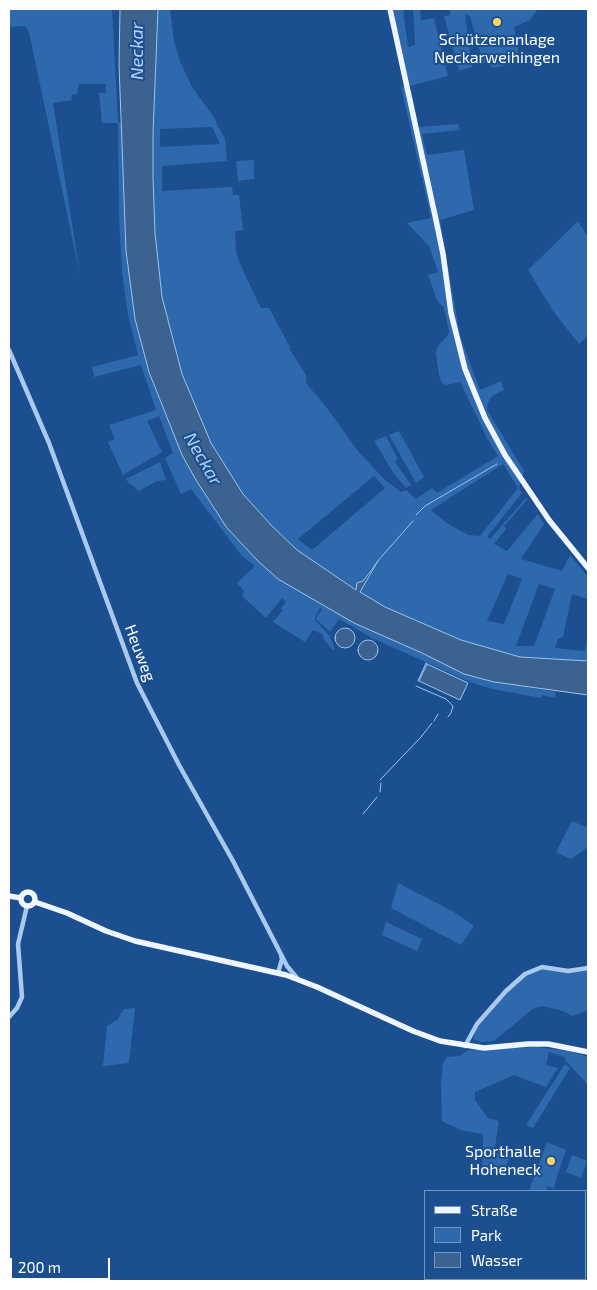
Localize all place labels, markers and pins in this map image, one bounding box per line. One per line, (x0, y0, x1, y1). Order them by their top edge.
marker: Schützenanlage Neckarweihingen (491, 16, 503, 28)
place label: Schützenanlage Neckarweihingen (434, 30, 560, 68)
place label: Sporthalle Hoheneck (465, 1142, 541, 1180)
marker: Sporthalle Hoheneck (545, 1155, 557, 1167)

